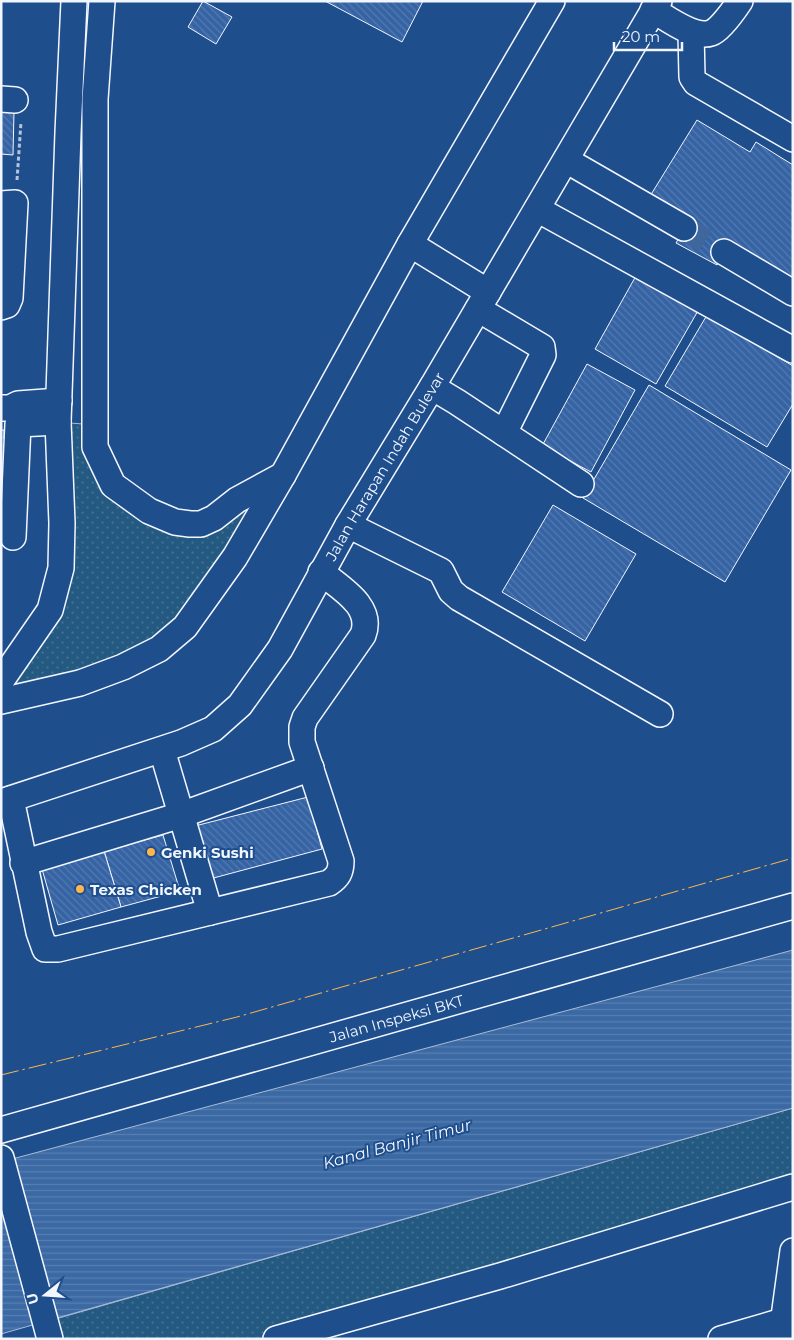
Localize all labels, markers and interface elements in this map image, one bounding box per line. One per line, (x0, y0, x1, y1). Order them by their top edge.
scale bar (614, 20, 682, 52)
text: 20 m (622, 27, 660, 46)
street label: Jalan Harapan Indah Bulevar (320, 368, 448, 565)
place label: Genki Sushi (161, 843, 254, 862)
marker: Genki Sushi (145, 846, 157, 858)
place label: Texas Chicken (90, 880, 202, 899)
marker: Texas Chicken (74, 883, 86, 895)
street label: Jalan Inspeksi BKT (326, 990, 466, 1046)
water label: Kanal Banjir Timur (321, 1115, 474, 1173)
north arrow (20, 1270, 70, 1320)
text: U (22, 1291, 43, 1307)

